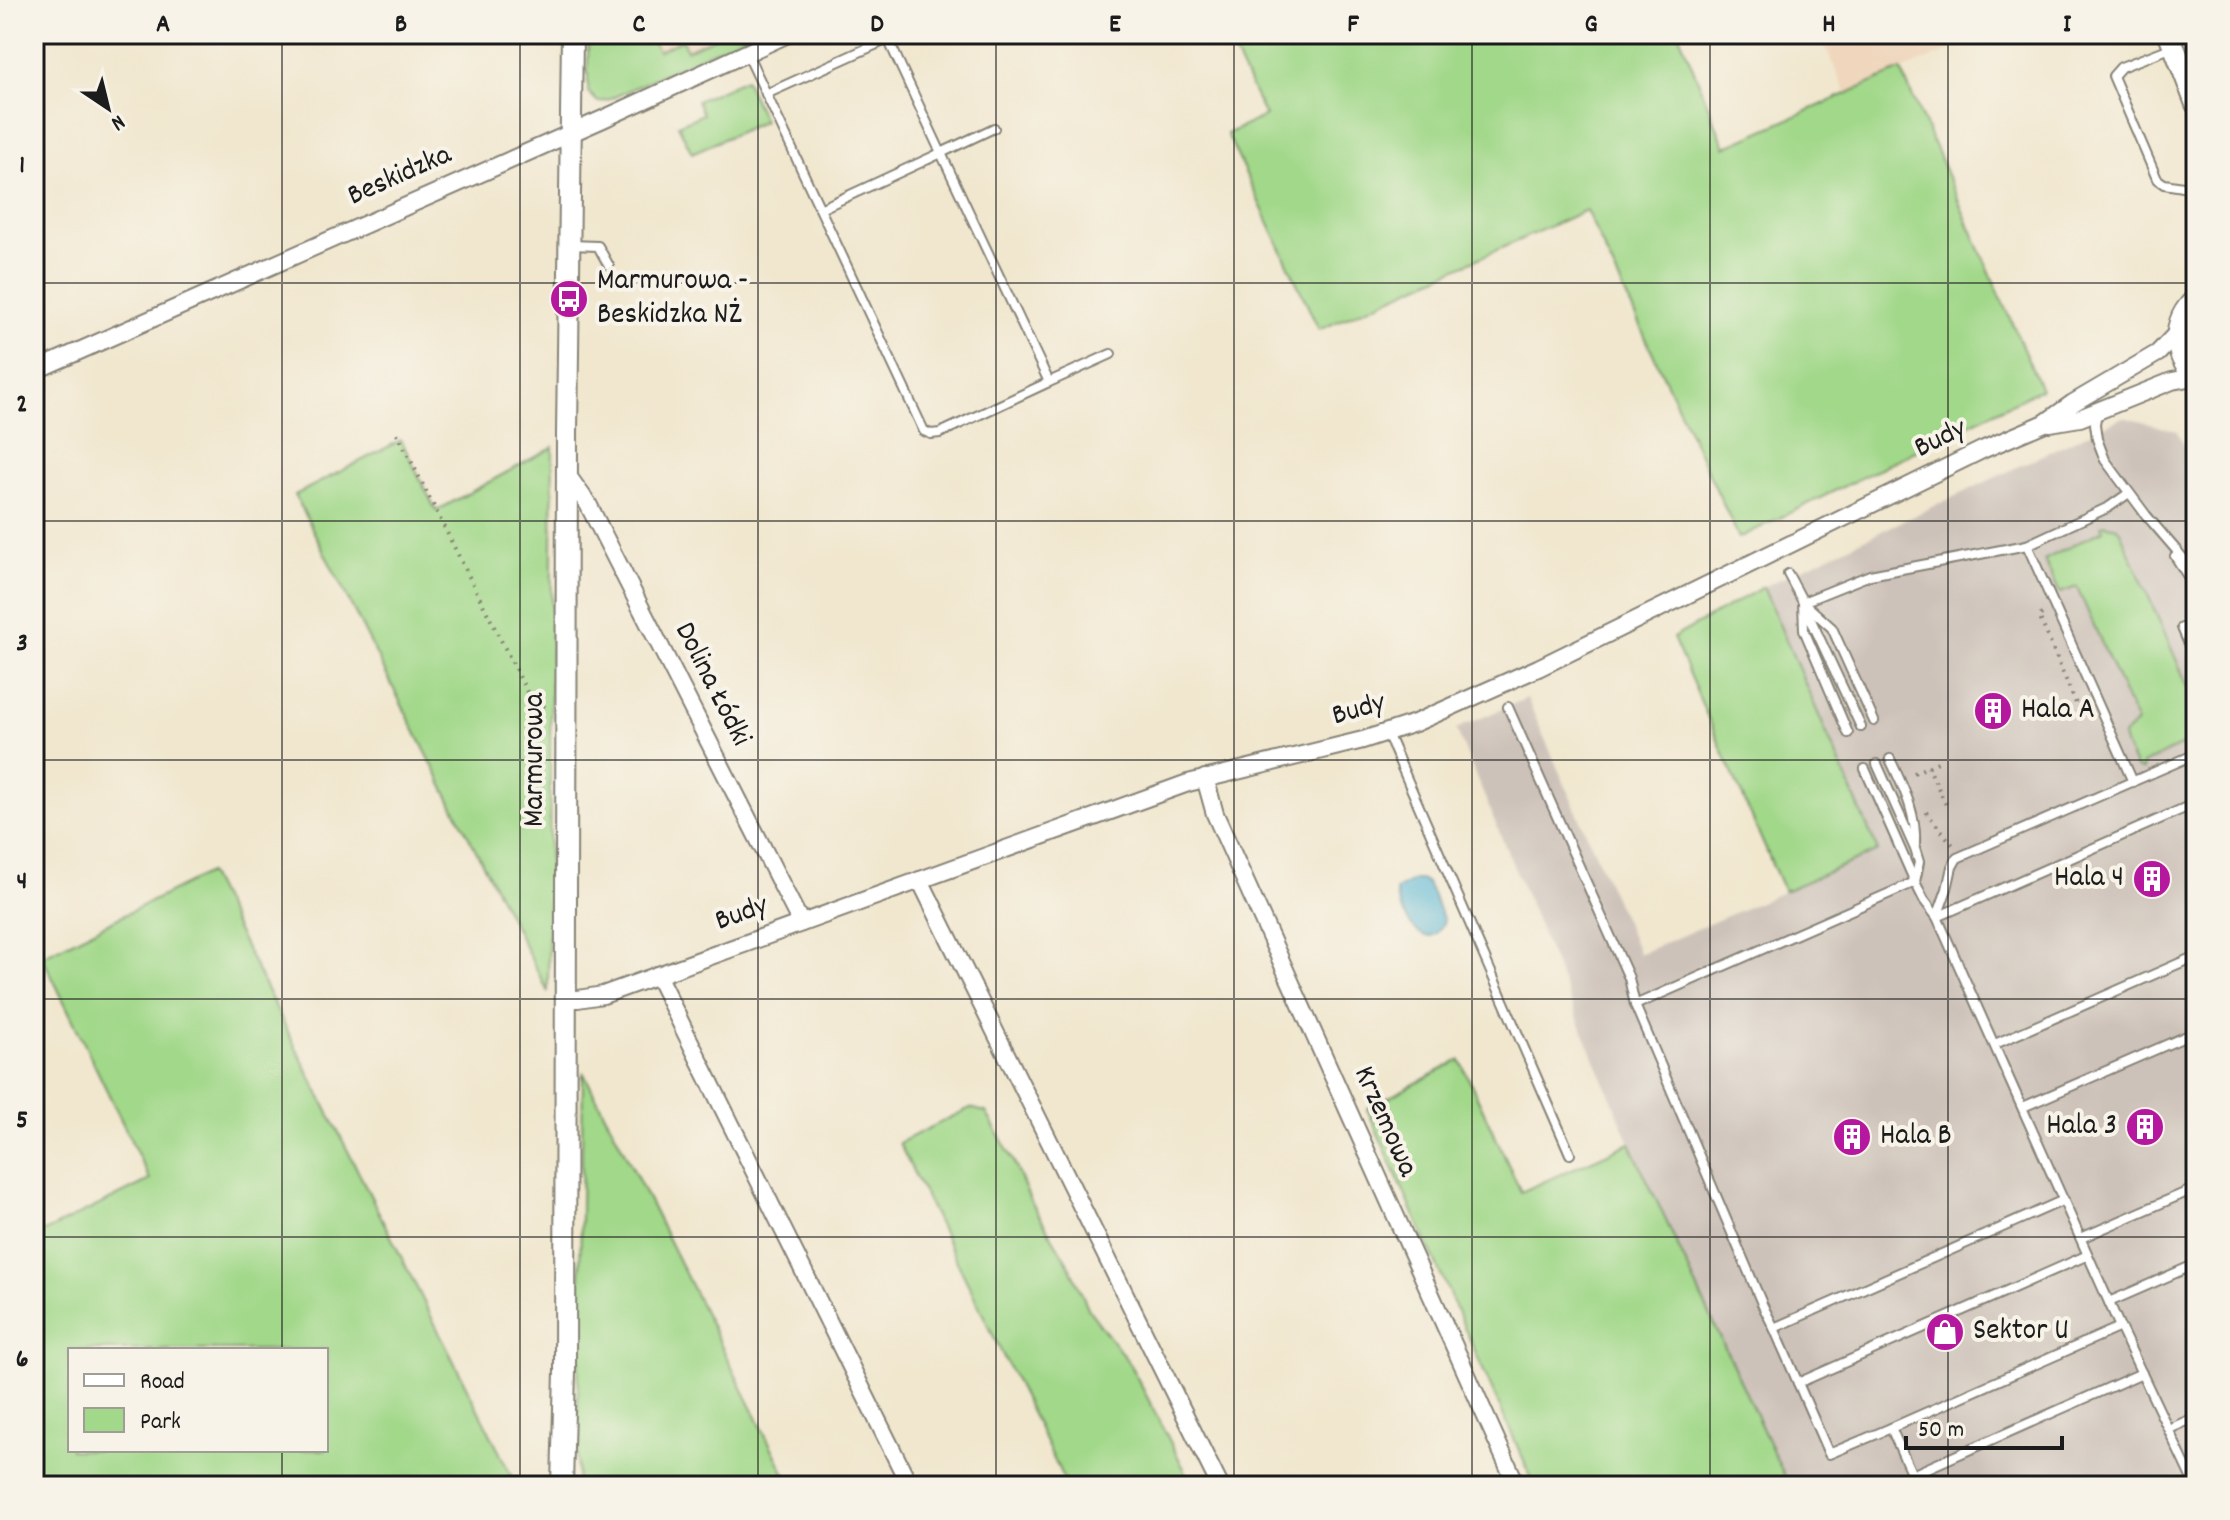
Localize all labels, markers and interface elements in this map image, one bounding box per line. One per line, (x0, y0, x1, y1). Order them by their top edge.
text: A (156, 7, 170, 44)
text: B (395, 7, 407, 44)
text: C (633, 7, 646, 44)
text: D (870, 7, 884, 44)
text: E (1109, 7, 1121, 44)
text: F (1347, 7, 1359, 44)
text: G (1584, 7, 1598, 44)
text: H (1822, 7, 1836, 44)
text: I (2063, 7, 2072, 44)
north arrow (68, 68, 148, 148)
text: N (104, 106, 131, 137)
street label: Beskidzka (341, 135, 460, 219)
text: 1 (19, 148, 25, 185)
place label: Marmurowa - Beskidzka NŻ (597, 261, 748, 338)
bus stop icon: Marmurowa - Beskidzka NŻ (548, 278, 590, 320)
text: 2 (16, 387, 28, 424)
street label: Budy (1908, 409, 1975, 471)
street label: Dolina Łódki (661, 615, 761, 755)
text: 3 (16, 626, 28, 663)
street label: Budy (1327, 683, 1391, 739)
building icon: Hala A (1972, 690, 2014, 732)
place label: Hala A (2021, 690, 2095, 733)
street label: Marmurowa (515, 692, 558, 827)
place label: Hala 4 (2054, 858, 2124, 901)
building icon: Hala 4 (2131, 858, 2173, 900)
text: 4 (17, 864, 27, 901)
street label: Budy (710, 885, 775, 944)
street label: Krzemowa (1341, 1060, 1428, 1185)
text: 5 (16, 1103, 28, 1140)
place label: Hala 3 (2046, 1106, 2117, 1149)
building icon: Hala 3 (2124, 1106, 2166, 1148)
building icon: Hala B (1831, 1116, 1873, 1158)
place label: Hala B (1880, 1116, 1952, 1159)
shop icon: Sektor U (1924, 1311, 1966, 1353)
place label: Sektor U (1973, 1311, 2069, 1354)
text: 6 (16, 1342, 28, 1379)
legend (68, 1348, 328, 1452)
text: Road (140, 1366, 185, 1400)
scale bar (1906, 1400, 2062, 1450)
text: Park (140, 1406, 181, 1440)
text: 50 m (1918, 1414, 1964, 1448)

